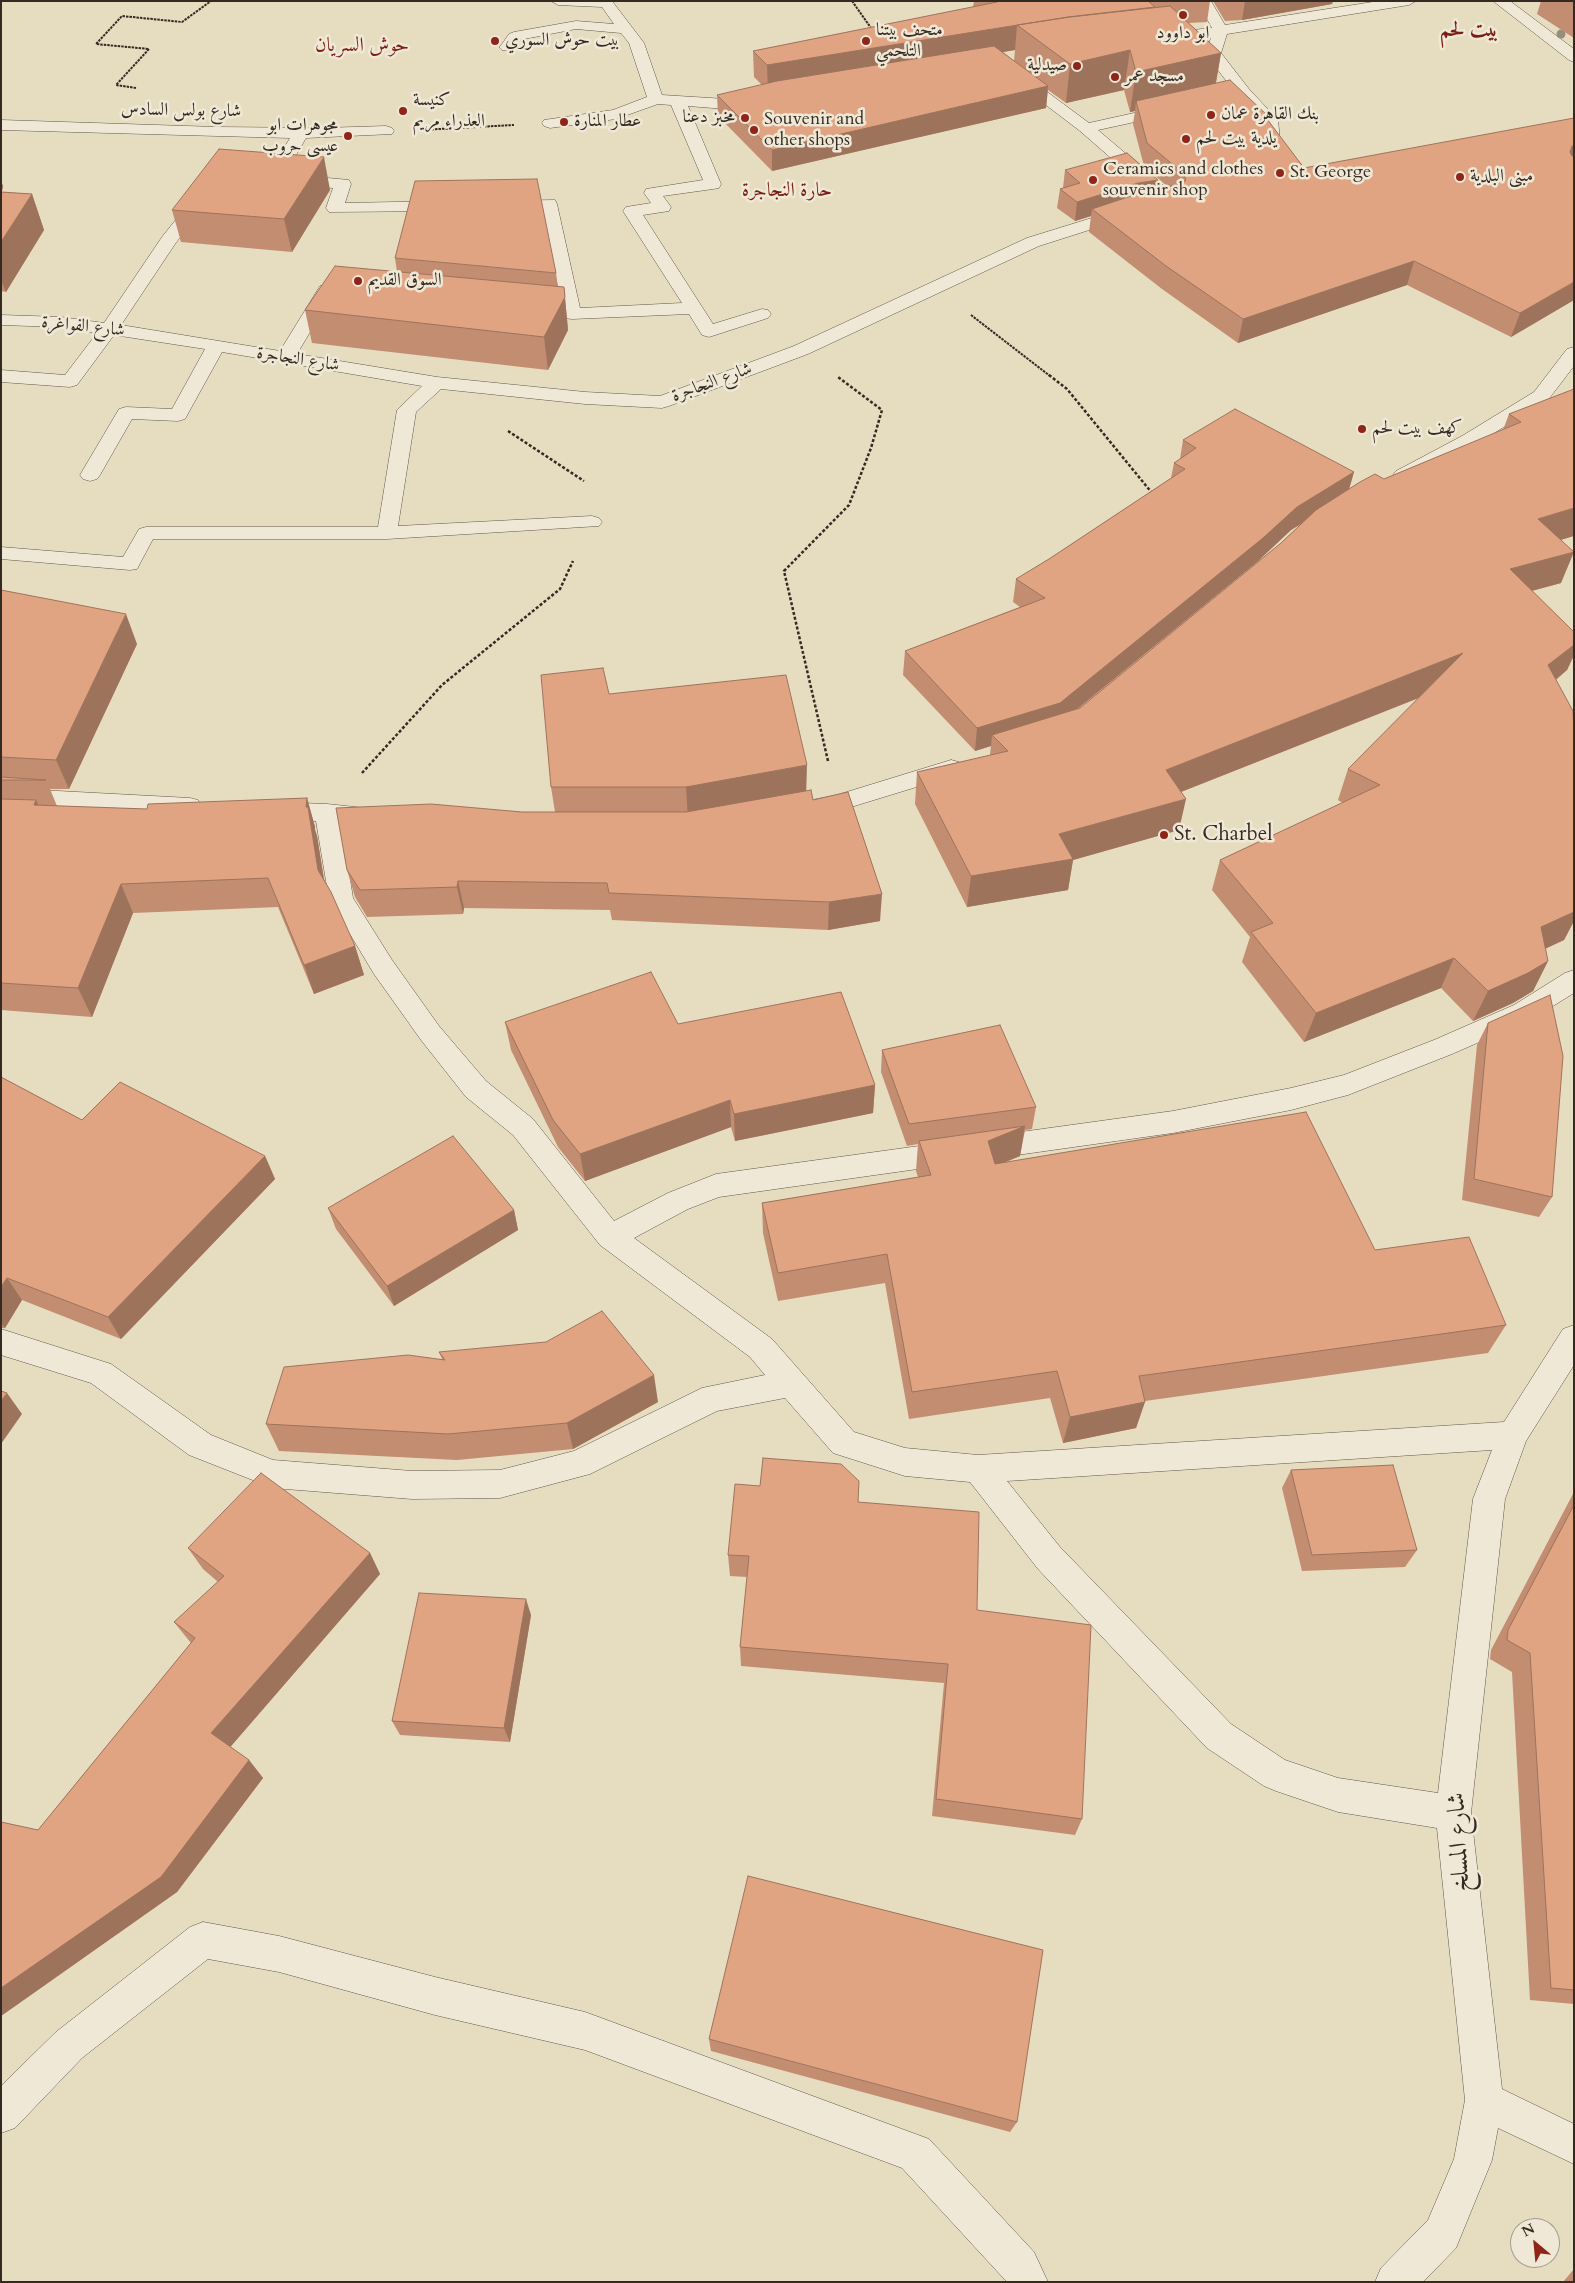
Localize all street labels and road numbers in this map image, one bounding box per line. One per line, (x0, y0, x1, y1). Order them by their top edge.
street label: شارع بولس السادس (121, 99, 241, 123)
street label: شارع الفواغرة (40, 312, 126, 342)
street label: شارع النجاجرة (255, 343, 341, 377)
street label: شارع النجاجرة (669, 359, 755, 407)
street label: شارع المسلخ (1442, 1792, 1478, 1892)

